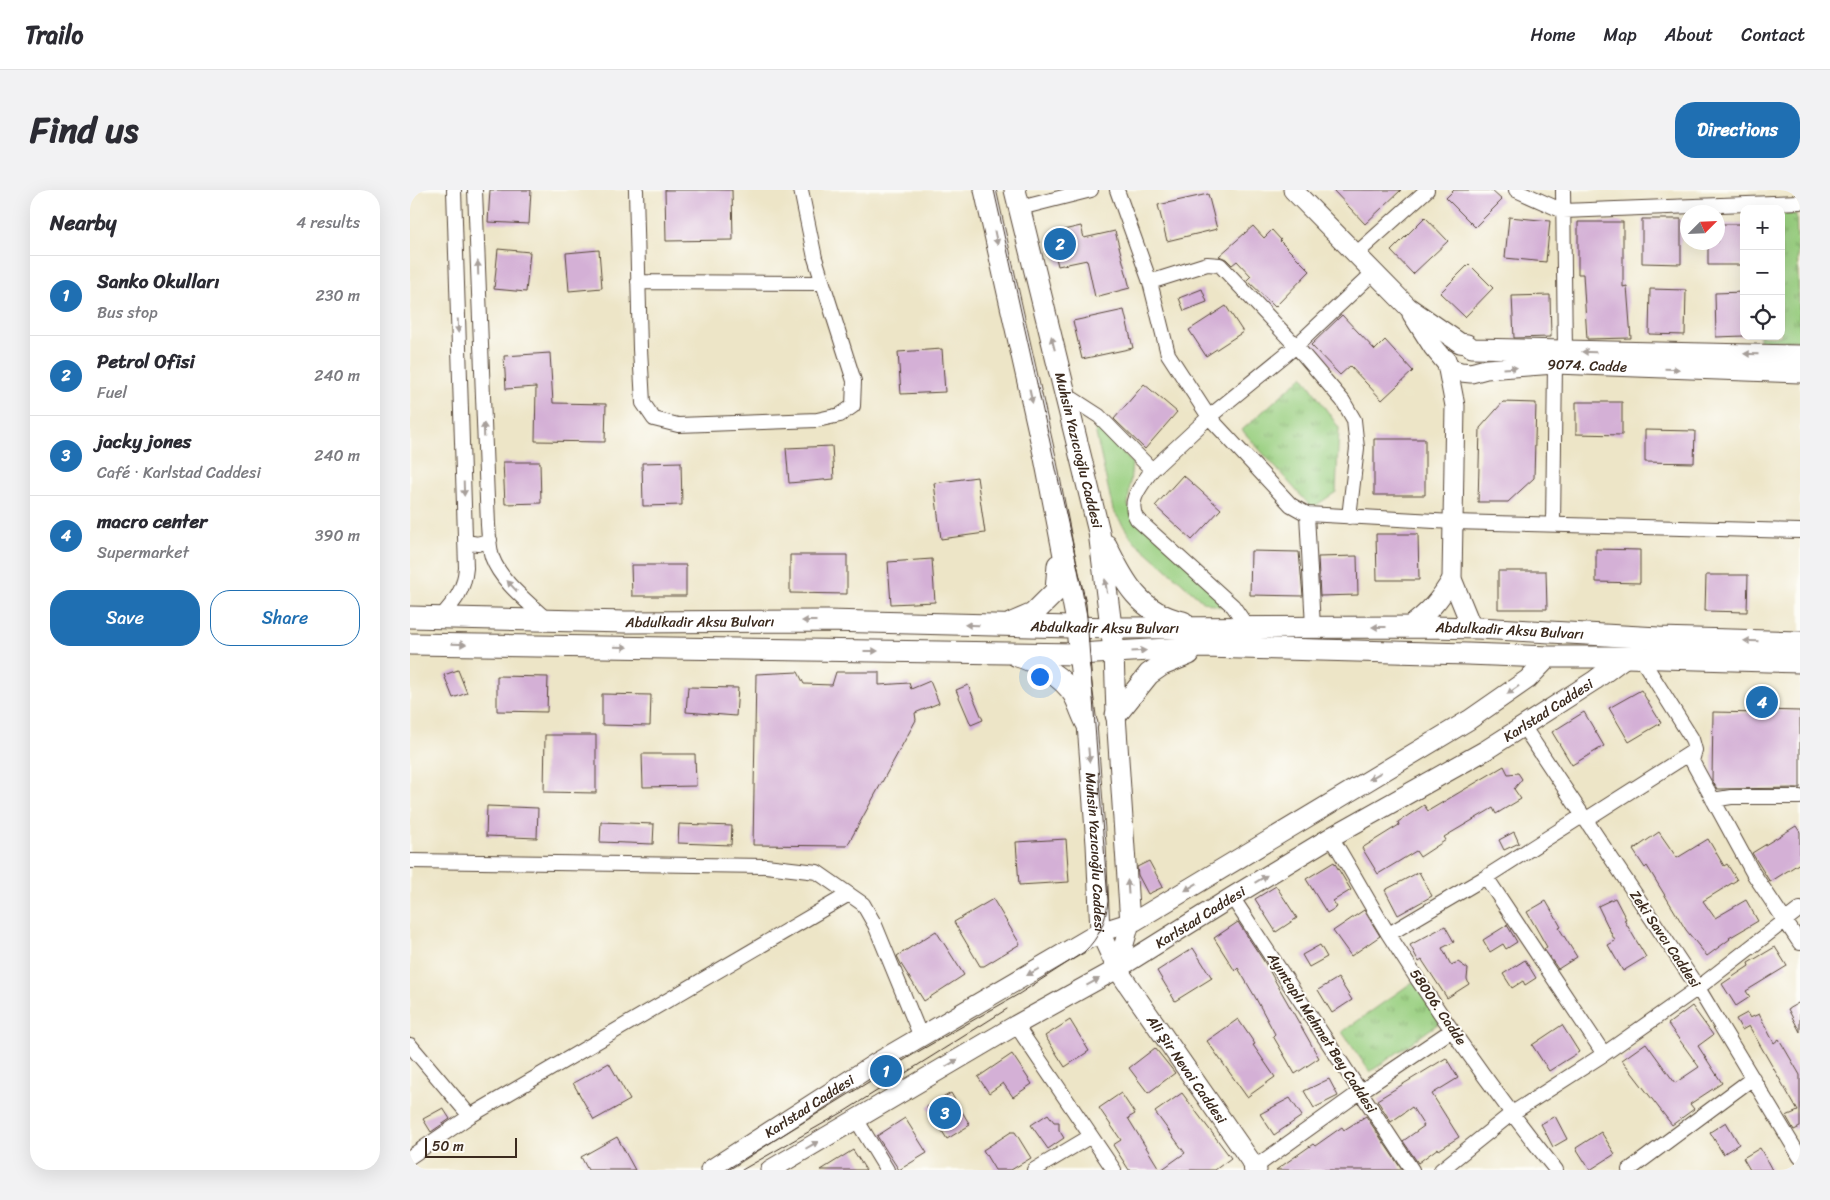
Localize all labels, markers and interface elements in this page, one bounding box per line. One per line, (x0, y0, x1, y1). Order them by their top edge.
text: Trailo (25, 14, 83, 56)
text: Home (1531, 19, 1576, 51)
text: Map (1604, 19, 1637, 51)
text: About (1665, 19, 1713, 51)
text: Contact (1741, 19, 1805, 51)
text: Find us (30, 99, 138, 161)
button: Directions (1675, 102, 1800, 158)
text: Nearby (50, 204, 116, 242)
north arrow (1680, 205, 1725, 250)
map controls (1740, 205, 1785, 340)
button: + (1740, 205, 1785, 250)
text: 4 results (296, 208, 360, 237)
pin: 2 (1044, 225, 1076, 263)
one-way arrow (992, 230, 1000, 245)
button: − (1740, 250, 1785, 295)
one-way arrow (474, 259, 482, 275)
text: Sanko Okulları (97, 265, 219, 298)
text: 1 (63, 281, 69, 310)
text: 230 m (315, 281, 360, 310)
button: locate (1740, 295, 1785, 340)
text: Bus stop (97, 298, 158, 327)
one-way arrow (455, 318, 463, 334)
one-way arrow (1048, 335, 1056, 350)
text: Petrol Ofisi (97, 345, 195, 378)
one-way arrow (1581, 348, 1597, 356)
one-way arrow (1743, 350, 1759, 358)
street label: 9074. Cadde (1546, 351, 1628, 379)
text: 2 (61, 361, 71, 390)
text: 240 m (314, 361, 360, 390)
one-way arrow (1502, 363, 1518, 371)
one-way arrow (1665, 365, 1681, 373)
street label: Muhsin Yazıcıoğlu Caddesi (1048, 370, 1110, 532)
text: Fuel (97, 378, 127, 407)
one-way arrow (1027, 389, 1035, 404)
one-way arrow (480, 422, 488, 438)
text: jacky jones (97, 425, 191, 458)
text: 3 (62, 441, 70, 470)
text: 240 m (314, 441, 360, 470)
text: Café · Karlstad Caddesi (97, 458, 261, 487)
one-way arrow (460, 481, 468, 497)
text: macro center (97, 505, 207, 538)
text: 4 (61, 521, 71, 550)
text: 390 m (315, 521, 360, 550)
text: Supermarket (97, 538, 189, 567)
one-way arrow (1102, 578, 1110, 594)
one-way arrow (506, 580, 518, 592)
button: Save (50, 590, 200, 646)
button: Share (210, 590, 360, 646)
street label: Abdulkadir Aksu Bulvarı (625, 609, 774, 635)
street label: Abdulkadir Aksu Bulvarı (1029, 613, 1179, 641)
street label: Abdulkadir Aksu Bulvarı (1434, 615, 1585, 646)
one-way arrow (801, 618, 817, 626)
one-way arrow (963, 620, 979, 628)
one-way arrow (1371, 623, 1387, 631)
one-way arrow (1743, 636, 1759, 644)
one-way arrow (451, 641, 467, 649)
one-way arrow (613, 643, 629, 651)
one-way arrow (1131, 646, 1147, 654)
one-way arrow (863, 647, 879, 655)
your location (1027, 664, 1053, 690)
street label: Karlstad Caddesi (1498, 671, 1599, 749)
pin: 4 (1746, 683, 1778, 721)
one-way arrow (1506, 685, 1519, 695)
one-way arrow (1085, 747, 1093, 763)
street label: Muhsin Yazıcıoğlu Caddesi (1078, 771, 1113, 934)
one-way arrow (1369, 772, 1382, 781)
one-way arrow (1255, 875, 1268, 884)
street label: Karlstad Caddesi (1150, 878, 1251, 955)
one-way arrow (1124, 879, 1132, 895)
one-way arrow (1184, 882, 1197, 891)
street label: Zeki Savcı Caddesi (1623, 885, 1708, 994)
street label: Ayıntaplı Mehmet Bey Caddesi (1260, 947, 1384, 1119)
street label: 58006. Cadde (1403, 963, 1473, 1051)
one-way arrow (1026, 967, 1039, 976)
one-way arrow (1086, 978, 1100, 987)
street label: Ali Şir Nevai Caddesi (1140, 1009, 1234, 1130)
pin: 1 (870, 1052, 902, 1090)
one-way arrow (945, 1058, 958, 1067)
street label: Karlstad Caddesi (759, 1067, 860, 1145)
pin: 3 (929, 1094, 961, 1132)
text: 50 m (432, 1134, 464, 1159)
scale bar (425, 1135, 518, 1158)
one-way arrow (805, 1141, 818, 1150)

